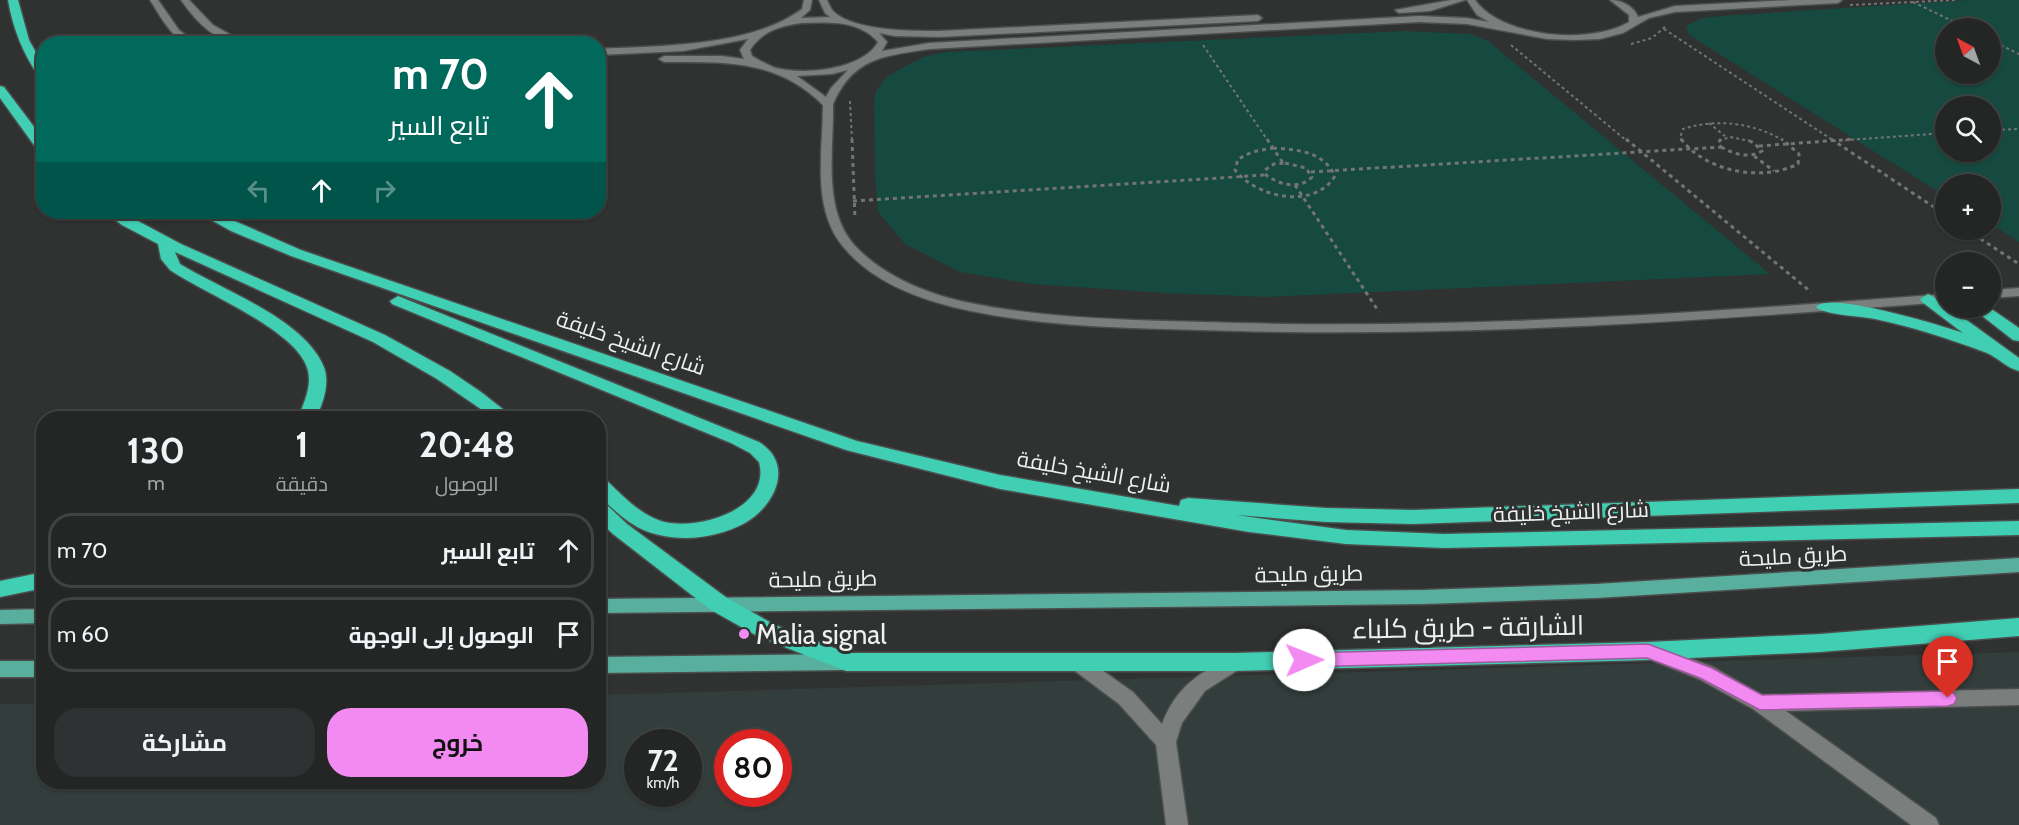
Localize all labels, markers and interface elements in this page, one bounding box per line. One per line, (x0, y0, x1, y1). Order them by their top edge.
north arrow (1935, 18, 2001, 84)
map controls (1935, 18, 2001, 318)
text: 70 m (392, 48, 489, 100)
icon: ahead (510, 60, 588, 138)
button: search (1935, 96, 2001, 162)
text: تابع السير (390, 109, 489, 142)
icon: left (242, 174, 275, 207)
icon: ahead (305, 174, 338, 207)
icon: right (368, 174, 401, 207)
button: + (1935, 174, 2001, 240)
button: − (1935, 252, 2001, 318)
street label: شارع الشيخ خليفة (553, 305, 709, 382)
text: 1 (295, 422, 308, 466)
text: 20:48 (419, 422, 515, 466)
text: 130 (127, 428, 185, 472)
street label: شارع الشيخ خليفة (1015, 445, 1173, 500)
text: m (147, 471, 165, 495)
text: دقيقة (276, 472, 328, 496)
text: الوصول (435, 472, 499, 496)
street label: شارع الشيخ خليفة (1493, 496, 1649, 529)
icon: ahead (552, 534, 585, 567)
text: 70 m (57, 537, 107, 564)
text: تابع السير (442, 538, 534, 565)
street label: طريق مليحة (1738, 540, 1848, 572)
street label: طريق مليحة (1254, 560, 1364, 588)
street label: طريق مليحة (768, 565, 878, 593)
street label: الشارقة - طريق كلباء (1352, 608, 1584, 646)
icon: arrive (552, 618, 585, 651)
place label: Malia signal (756, 618, 887, 651)
text: 60 m (57, 621, 109, 648)
text: الوصول إلى الوجهة (349, 622, 534, 649)
marker: Malia signal (737, 627, 751, 641)
position arrow (1272, 628, 1336, 692)
pin (1922, 636, 1973, 698)
icon: arrive (1931, 645, 1964, 678)
button: مشاركة (54, 708, 315, 777)
button: خروج (327, 708, 588, 777)
speed limit sign: 80 (714, 729, 792, 807)
text: 72 (647, 742, 679, 779)
text: km/h (647, 774, 679, 792)

